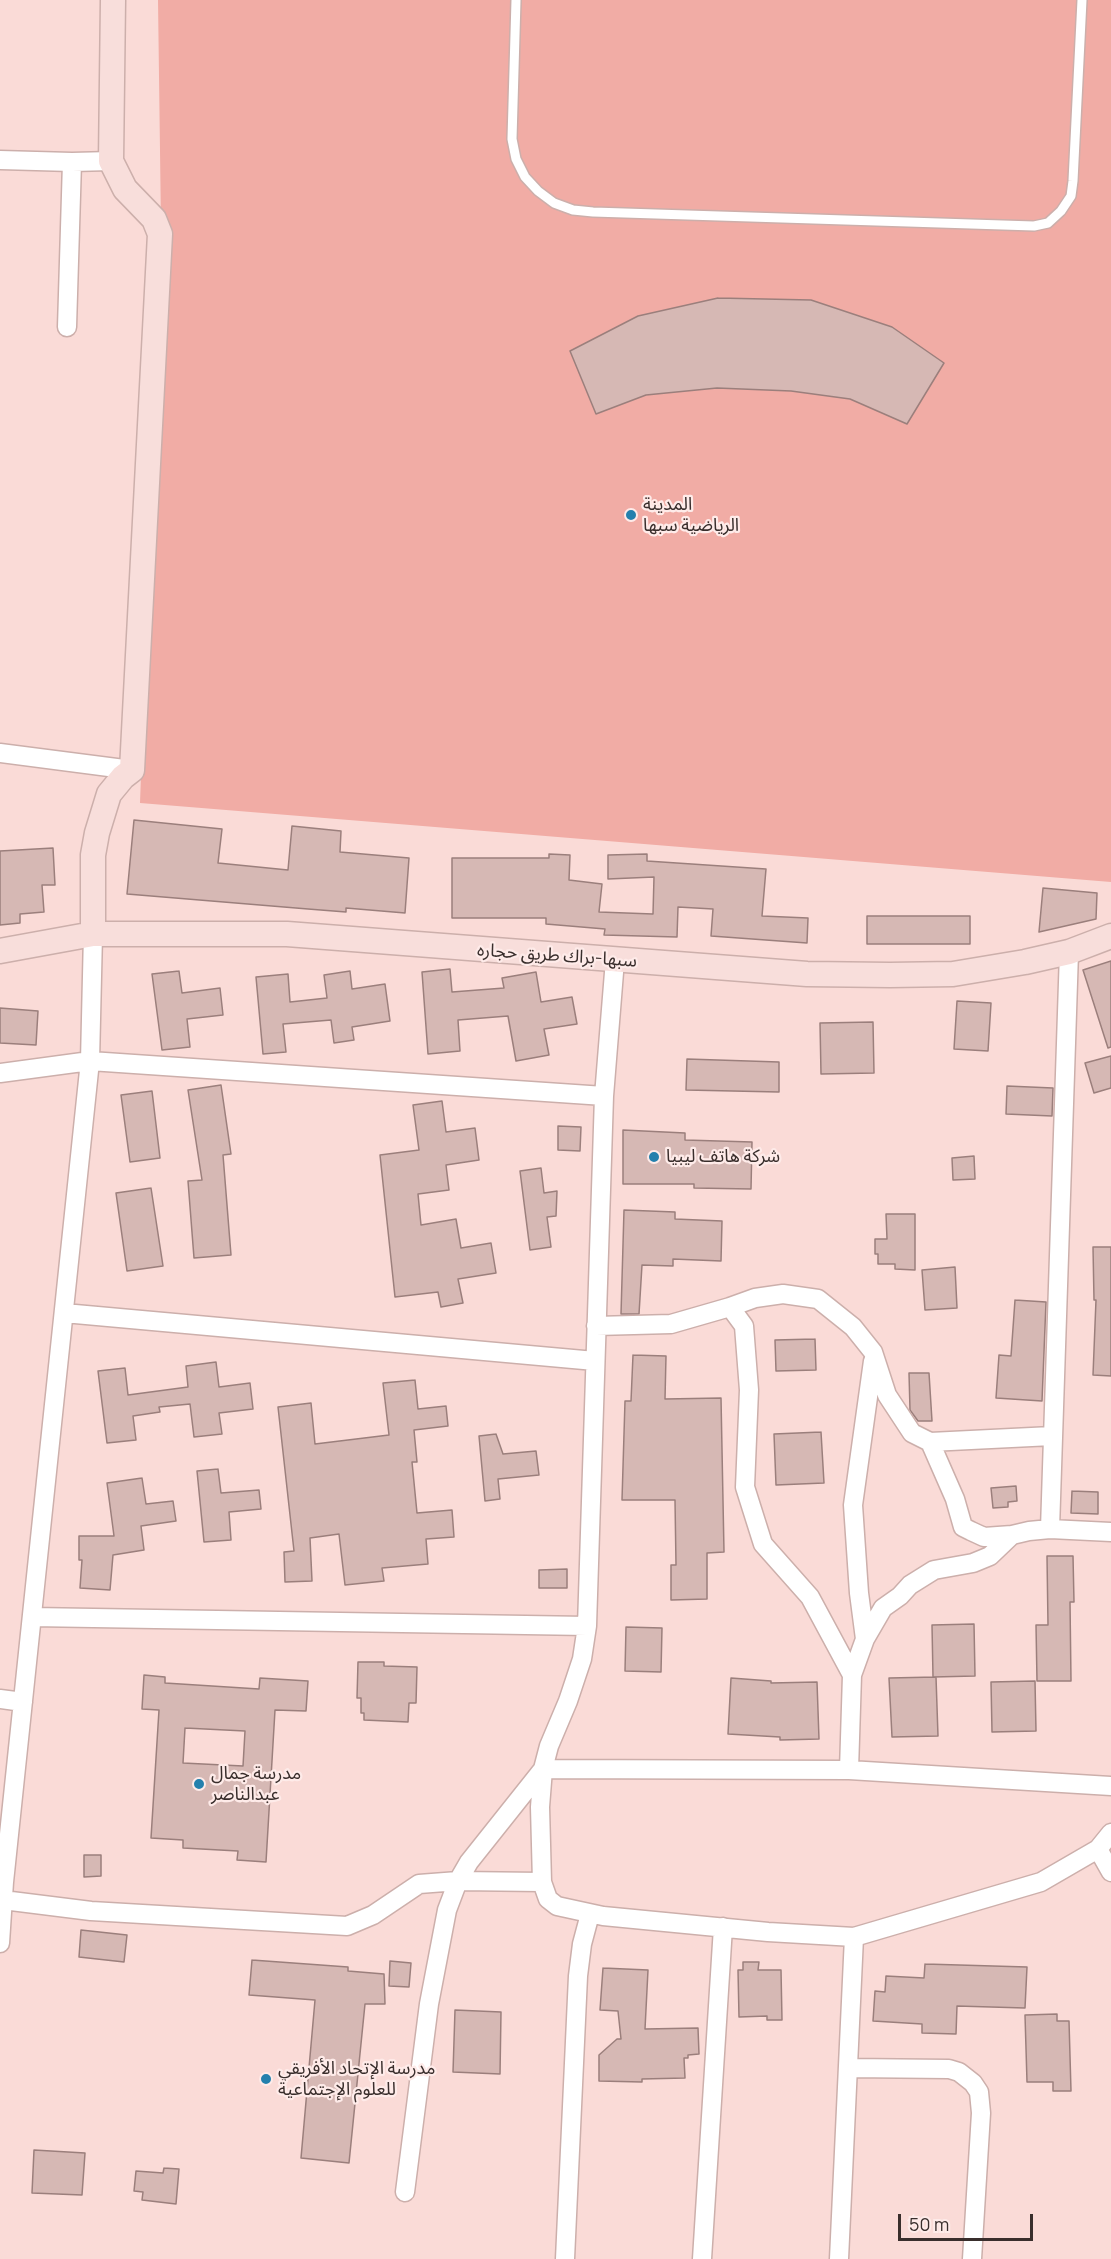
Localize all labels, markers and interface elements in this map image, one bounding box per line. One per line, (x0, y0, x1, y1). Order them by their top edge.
place label: المدينة الرياضية سبها (643, 494, 739, 536)
marker: المدينة الرياضية سبها (624, 508, 638, 522)
street label: سبها-براك طريق حجاره (476, 940, 638, 972)
place label: شركة هاتف ليبيا (666, 1146, 780, 1168)
marker: شركة هاتف ليبيا (647, 1150, 661, 1164)
place label: مدرسة جمال عبدالناصر (211, 1763, 301, 1806)
marker: مدرسة جمال عبدالناصر (192, 1777, 206, 1791)
place label: مدرسة الإتحاد الأفريقي للعلوم الإجتماعية (278, 2058, 436, 2100)
marker: مدرسة الإتحاد الأفريقي للعلوم الإجتماعية (259, 2072, 273, 2086)
scale bar (901, 2202, 1036, 2240)
text: 50 m (909, 2212, 949, 2236)

